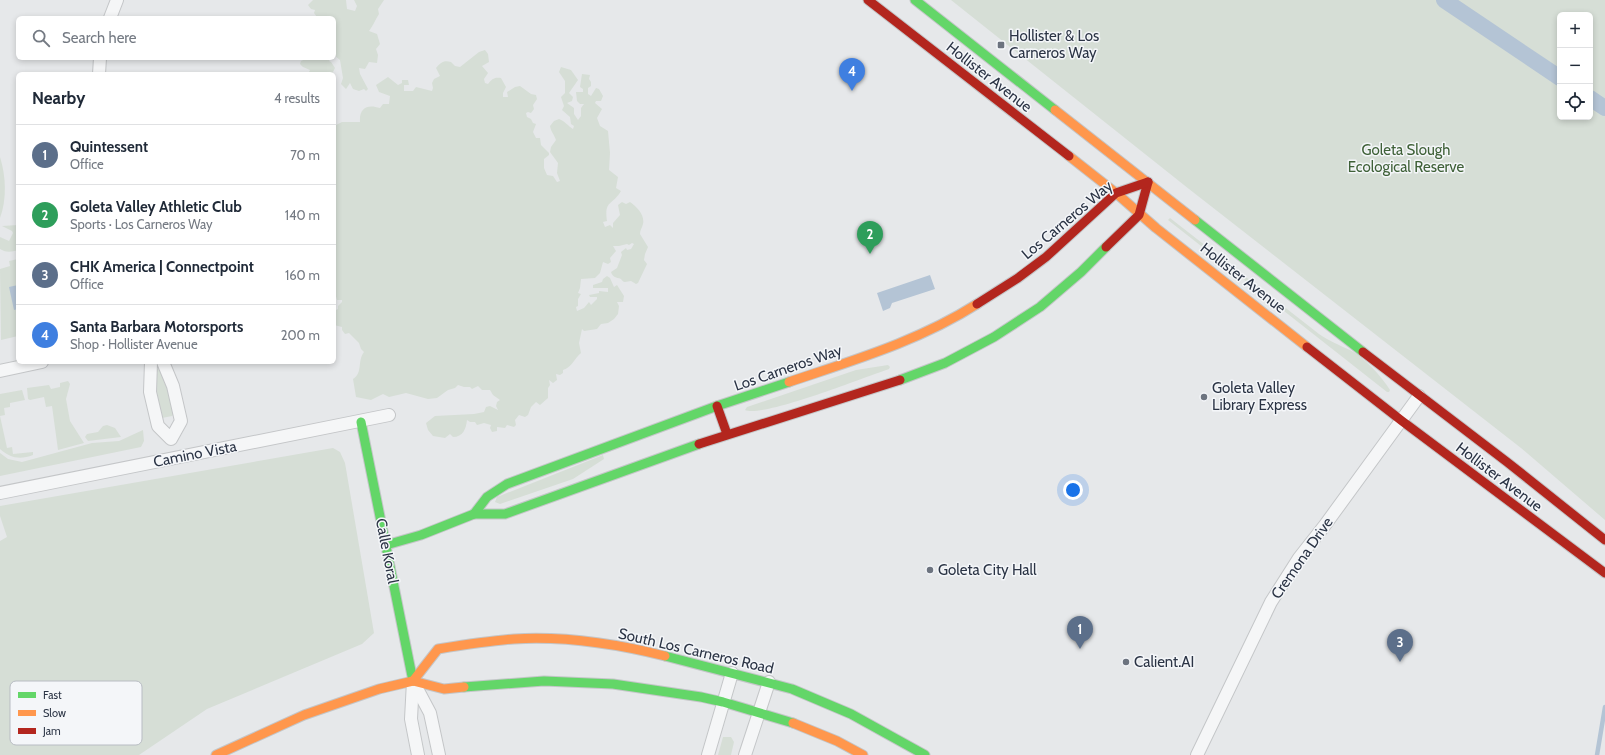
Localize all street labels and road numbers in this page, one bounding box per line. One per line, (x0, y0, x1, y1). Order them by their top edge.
street label: Hollister Avenue (943, 38, 1036, 116)
street label: Los Carneros Way (1018, 177, 1116, 263)
street label: Hollister Avenue (1197, 239, 1290, 317)
street label: Los Carneros Way (732, 341, 845, 395)
street label: Camino Vista (152, 437, 239, 471)
street label: Hollister Avenue (1452, 439, 1546, 516)
street label: Cremona Drive (1267, 514, 1337, 602)
street label: Calle Koral (372, 517, 402, 586)
street label: South Los Carneros Road (617, 624, 775, 678)

